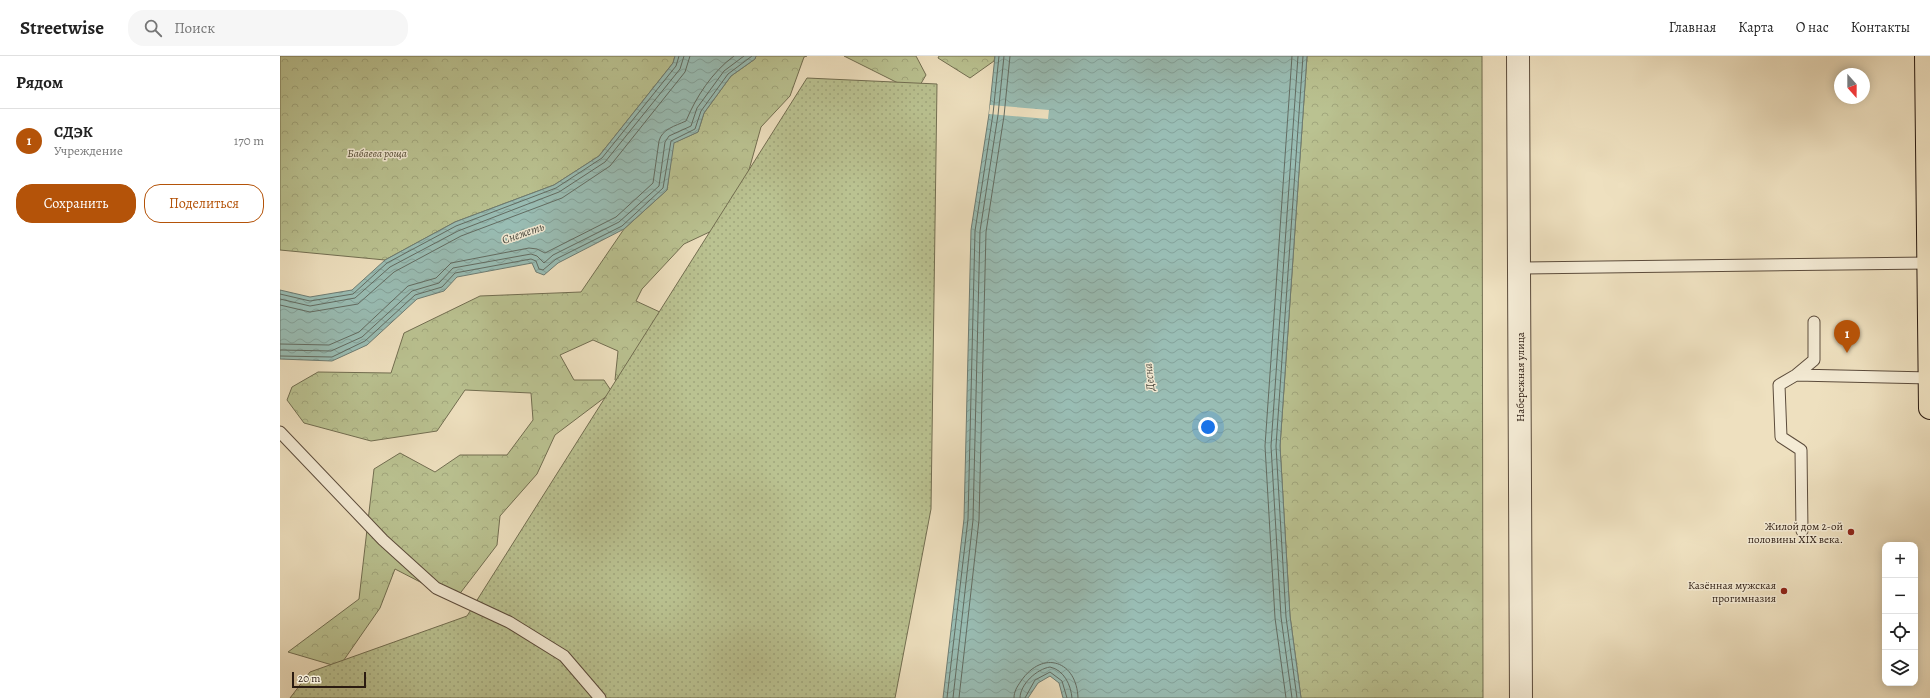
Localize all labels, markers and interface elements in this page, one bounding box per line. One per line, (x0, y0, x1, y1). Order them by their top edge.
search box (128, 10, 408, 46)
text: Streetwise (20, 15, 104, 41)
icon: search (142, 17, 164, 39)
text: Поиск (174, 18, 215, 38)
text: Главная (1669, 18, 1716, 37)
text: Карта (1738, 18, 1774, 37)
text: О нас (1796, 18, 1829, 37)
text: Контакты (1851, 18, 1910, 37)
north arrow (1834, 68, 1870, 104)
text: Рядом (16, 71, 63, 94)
text: СДЭК (54, 122, 93, 142)
text: 1 (27, 132, 31, 149)
text: 170 m (234, 132, 264, 149)
text: Учреждение (54, 142, 123, 159)
park label: Бабаева роща (347, 146, 407, 161)
button: Сохранить (16, 184, 136, 223)
button: Поделиться (144, 184, 264, 223)
water label: Снежеть (500, 218, 546, 248)
pin: 1 (1834, 320, 1860, 353)
street label: Набережная улица (1513, 331, 1528, 422)
water label: Десна (1140, 362, 1158, 392)
your location (1198, 417, 1218, 437)
place label: Жилой дом 2-ой половины XIX века. (1748, 519, 1843, 547)
marker: Жилой дом 2-ой половины XIX века. (1846, 527, 1856, 537)
map controls (1882, 542, 1918, 686)
button: + (1882, 542, 1918, 578)
place label: Казённая мужская прогимназия (1688, 578, 1776, 606)
button: − (1882, 578, 1918, 614)
marker: Казённая мужская прогимназия (1779, 586, 1789, 596)
button: locate (1882, 614, 1918, 650)
button: layers (1882, 650, 1918, 686)
scale bar (292, 670, 366, 689)
text: 20 m (298, 671, 320, 686)

